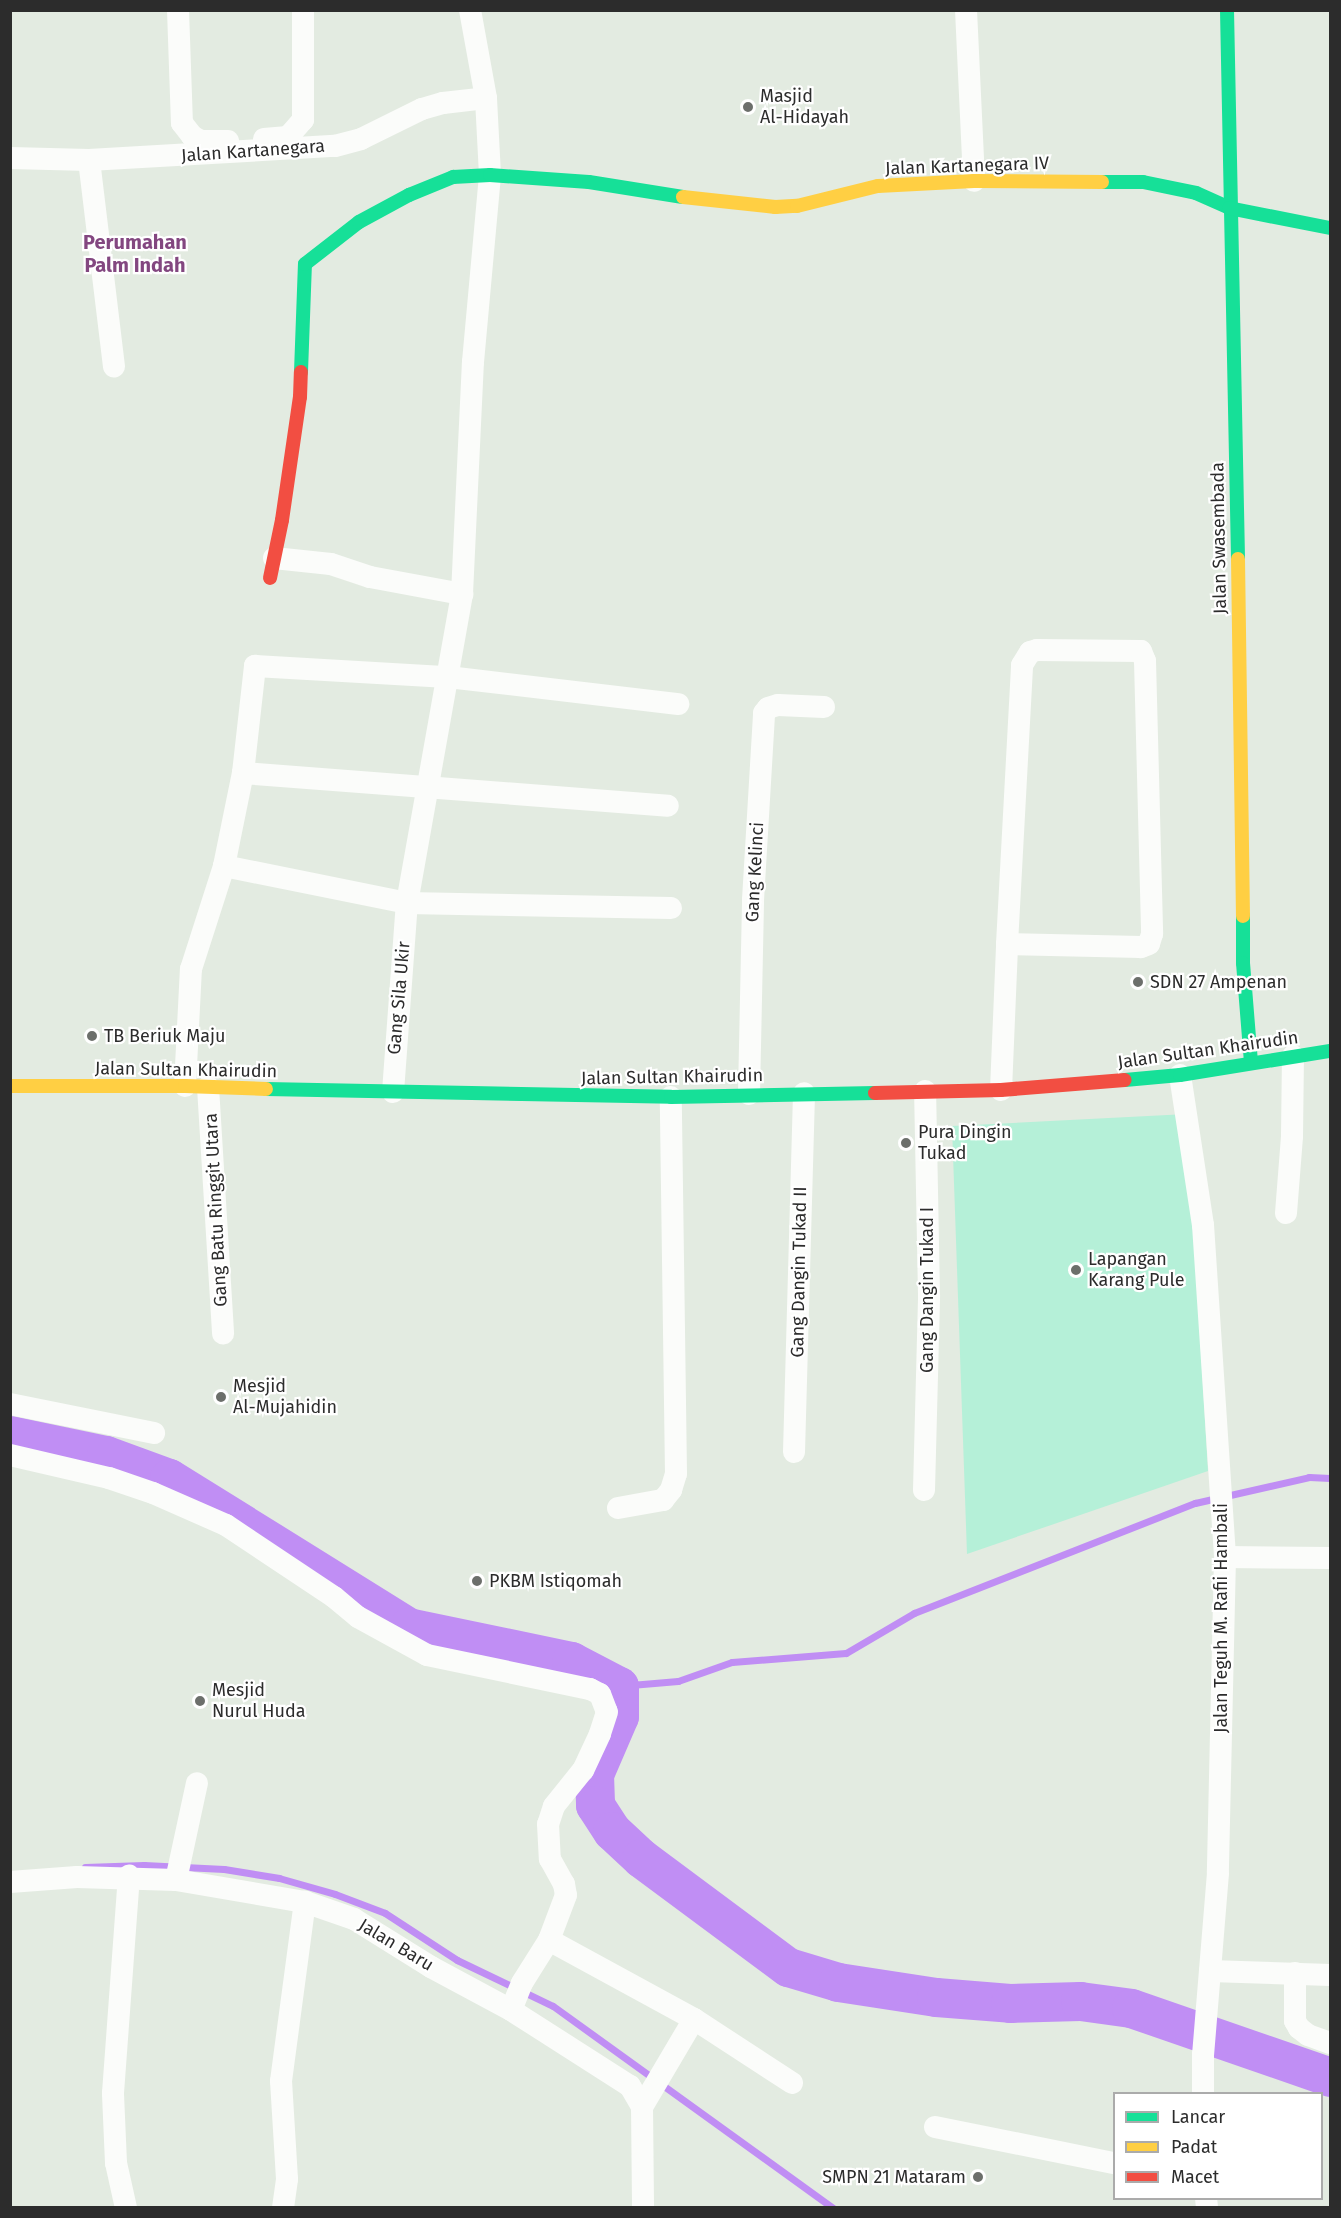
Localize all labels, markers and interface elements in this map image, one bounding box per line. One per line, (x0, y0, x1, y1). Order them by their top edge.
place label: Masjid Al-Hidayah (760, 86, 849, 128)
marker: Masjid Al-Hidayah (741, 100, 755, 114)
street label: Jalan Kartanegara (180, 135, 326, 167)
street label: Jalan Kartanegara IV (885, 152, 1049, 180)
district label: Perumahan Palm Indah (83, 231, 187, 278)
street label: Jalan Swasembada (1207, 462, 1231, 614)
street label: Gang Kelinci (742, 821, 768, 923)
street label: Gang Sila Ukir (383, 940, 415, 1056)
place label: SDN 27 Ampenan (1150, 971, 1287, 993)
marker: SDN 27 Ampenan (1131, 975, 1145, 989)
place label: TB Beriuk Maju (104, 1025, 225, 1047)
street label: Jalan Sultan Khairudin (1116, 1027, 1300, 1073)
marker: TB Beriuk Maju (85, 1029, 99, 1043)
street label: Jalan Sultan Khairudin (95, 1058, 277, 1082)
street label: Jalan Sultan Khairudin (581, 1065, 763, 1089)
street label: Gang Batu Ringgit Utara (200, 1113, 232, 1307)
place label: Pura Dingin Tukad (918, 1122, 1012, 1164)
marker: Pura Dingin Tukad (899, 1136, 913, 1150)
street label: Gang Dangin Tukad II (787, 1186, 811, 1358)
street label: Gang Dangin Tukad I (916, 1207, 938, 1373)
place label: Lapangan Karang Pule (1088, 1249, 1184, 1292)
marker: Lapangan Karang Pule (1069, 1263, 1083, 1277)
place label: Mesjid Al-Mujahidin (233, 1376, 337, 1418)
marker: Mesjid Al-Mujahidin (214, 1390, 228, 1404)
street label: Jalan Teguh M. Rafii Hambali (1210, 1503, 1232, 1733)
place label: PKBM Istiqomah (489, 1570, 622, 1592)
marker: PKBM Istiqomah (470, 1574, 484, 1588)
place label: Mesjid Nurul Huda (212, 1680, 306, 1722)
marker: Mesjid Nurul Huda (193, 1694, 207, 1708)
street label: Jalan Baru (355, 1914, 437, 1976)
legend (1113, 2092, 1323, 2200)
text: Lancar (1171, 2106, 1225, 2128)
text: Padat (1171, 2136, 1217, 2158)
place label: SMPN 21 Mataram (822, 2166, 966, 2188)
text: Macet (1171, 2166, 1219, 2188)
marker: SMPN 21 Mataram (971, 2170, 985, 2184)

